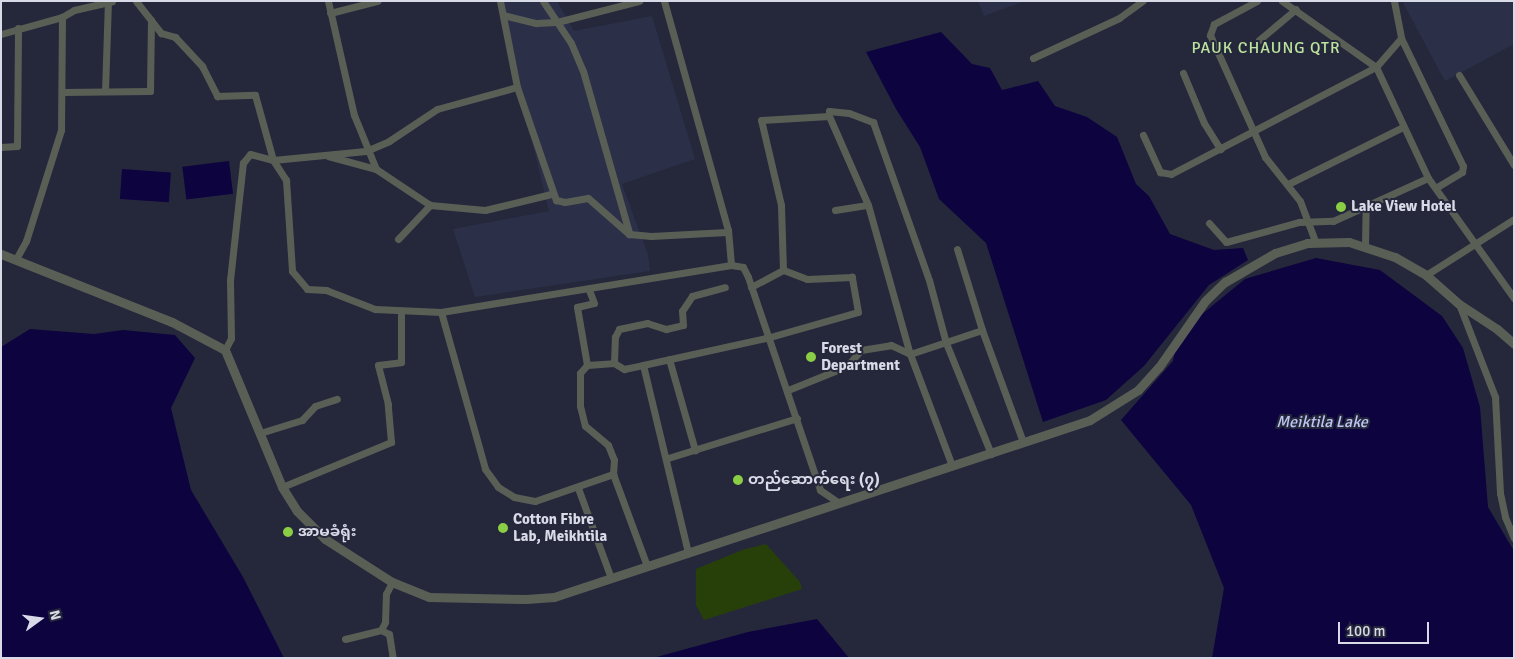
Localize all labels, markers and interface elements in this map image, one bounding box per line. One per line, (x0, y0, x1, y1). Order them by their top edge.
district label: PAUK CHAUNG QTR (1190, 38, 1342, 58)
place label: Lake View Hotel (1351, 198, 1456, 216)
marker: Lake View Hotel (1335, 201, 1347, 213)
place label: Forest Department (821, 339, 900, 374)
marker: Forest Department (805, 351, 817, 363)
water label: Meiktila Lake (1276, 412, 1368, 432)
place label: တည်ဆောက်ရေး (၇) (748, 471, 880, 489)
marker: တည်ဆောက်ရေး (၇) (732, 474, 744, 486)
place label: Cotton Fibre Lab, Meikhtila (513, 510, 607, 545)
marker: Cotton Fibre Lab, Meikhtila (497, 522, 509, 534)
place label: အာမခံရုံး (298, 523, 356, 541)
marker: အာမခံရုံး (282, 526, 294, 538)
north arrow (15, 594, 65, 644)
text: N (46, 608, 64, 622)
scale bar (1340, 612, 1431, 644)
text: 100 m (1346, 622, 1386, 640)

